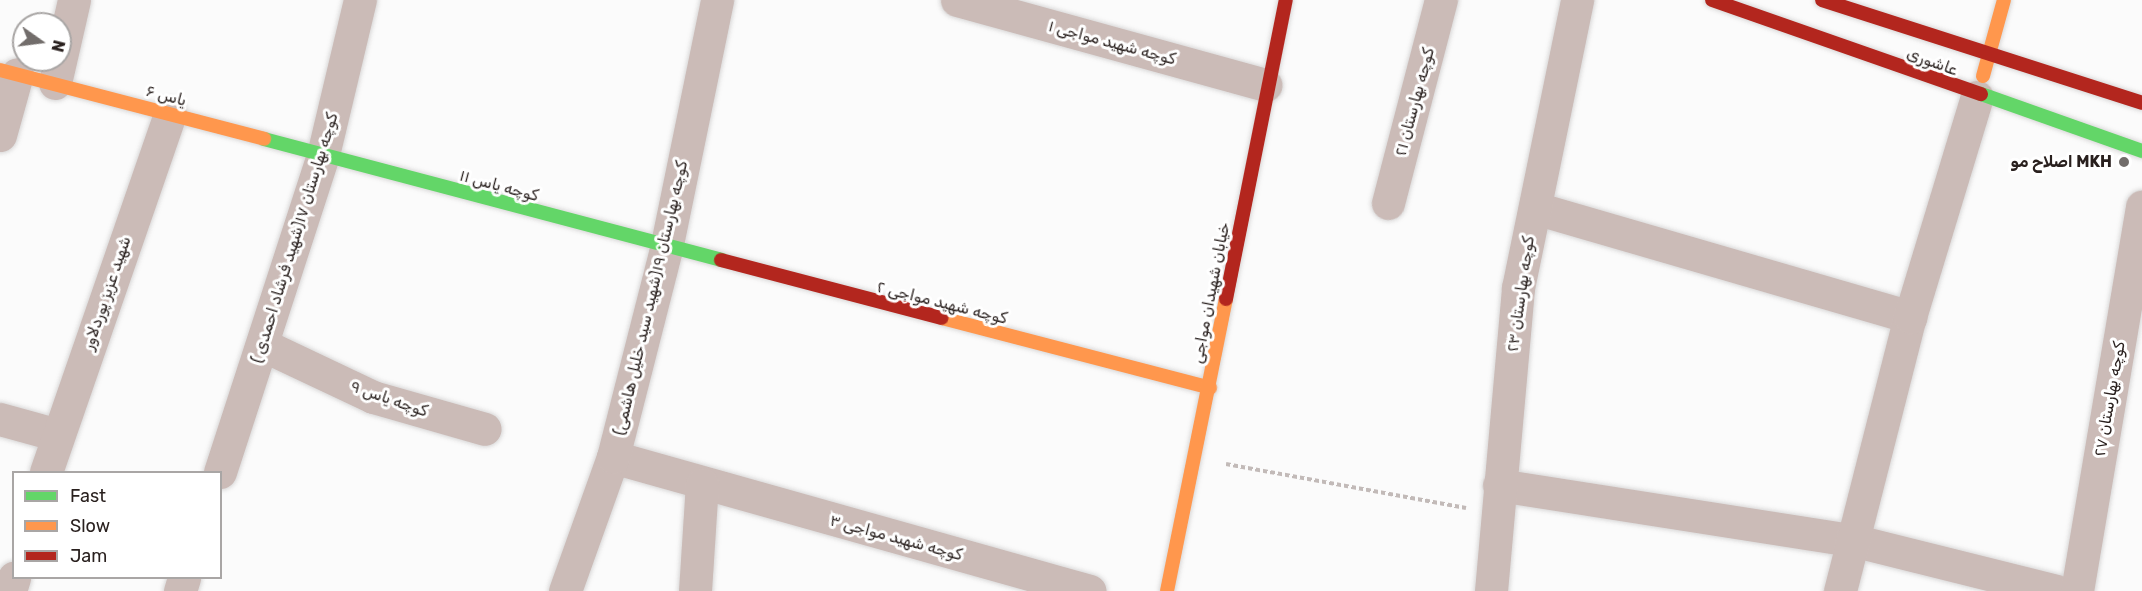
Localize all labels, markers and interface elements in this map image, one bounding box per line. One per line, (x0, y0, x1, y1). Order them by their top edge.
north arrow (12, 12, 72, 72)
street label: کوچه شهید مواجی ۱ (1046, 17, 1178, 69)
text: N (47, 38, 69, 54)
street label: عاشوری (1904, 44, 1960, 80)
street label: کوچه بهارستان ۲۱ (1391, 46, 1439, 158)
street label: یاس ۶ (144, 81, 188, 111)
street label: کوچه بهارستان ۱۷(شهید فرشاد احمدی ) (248, 111, 342, 365)
place label: اصلاح مو MKH (2011, 152, 2112, 172)
marker: اصلاح مو MKH (2117, 155, 2131, 169)
street label: کوچه بهارستان ۱۹(شهید سید خلیل هاشمی) (610, 159, 692, 437)
street label: کوچه یاس ۱۱ (457, 166, 541, 206)
street label: خیابان شهیدان مواجی (1188, 221, 1234, 365)
street label: شهید عزیز پوردلاور (79, 234, 135, 352)
street label: کوچه بهارستان ۲۳ (1503, 235, 1539, 353)
street label: کوچه شهید مواجی ۲ (875, 278, 1009, 328)
street label: کوچه بهارستان ۲۷ (2090, 340, 2130, 458)
street label: کوچه یاس ۹ (348, 377, 430, 421)
legend (12, 471, 222, 579)
text: Fast (70, 485, 106, 507)
street label: کوچه شهید مواجی ۳ (828, 511, 964, 565)
text: Slow (70, 515, 110, 537)
text: Jam (70, 545, 107, 567)

